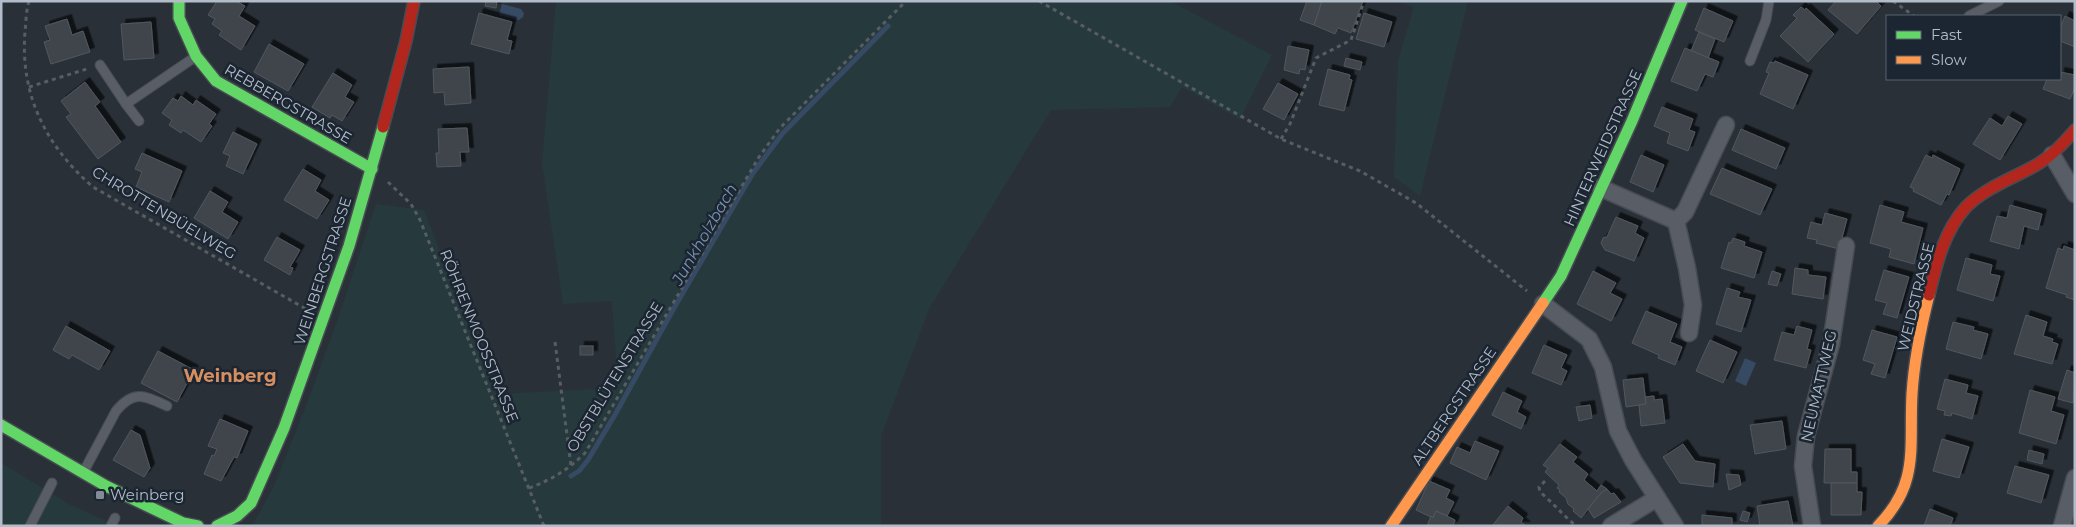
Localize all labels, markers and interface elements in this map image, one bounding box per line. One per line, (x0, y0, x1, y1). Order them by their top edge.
legend (1886, 15, 2061, 80)
text: Fast (1931, 25, 1962, 44)
text: Slow (1931, 50, 1967, 69)
street label: REBBERGSTRASSE (221, 59, 355, 148)
street label: HINTERWEIDSTRASSE (1559, 66, 1646, 229)
street label: CHROTTENBÜELWEG (89, 162, 240, 263)
water label: Junkholzbach (667, 180, 741, 289)
street label: WEINBERGSTRASSE (290, 194, 355, 347)
street label: WEIDSTRASSE (1893, 241, 1938, 353)
street label: RÖHRENMOOSSTRASSE (436, 246, 523, 425)
street label: OBSTBLÜTENSTRASSE (562, 298, 667, 455)
street label: NEUMATTWEG (1796, 328, 1841, 444)
street label: ALTBERGSTRASSE (1407, 343, 1500, 468)
district label: Weinberg (183, 365, 277, 387)
place label: Weinberg (110, 485, 184, 504)
marker: Weinberg (94, 489, 106, 501)

